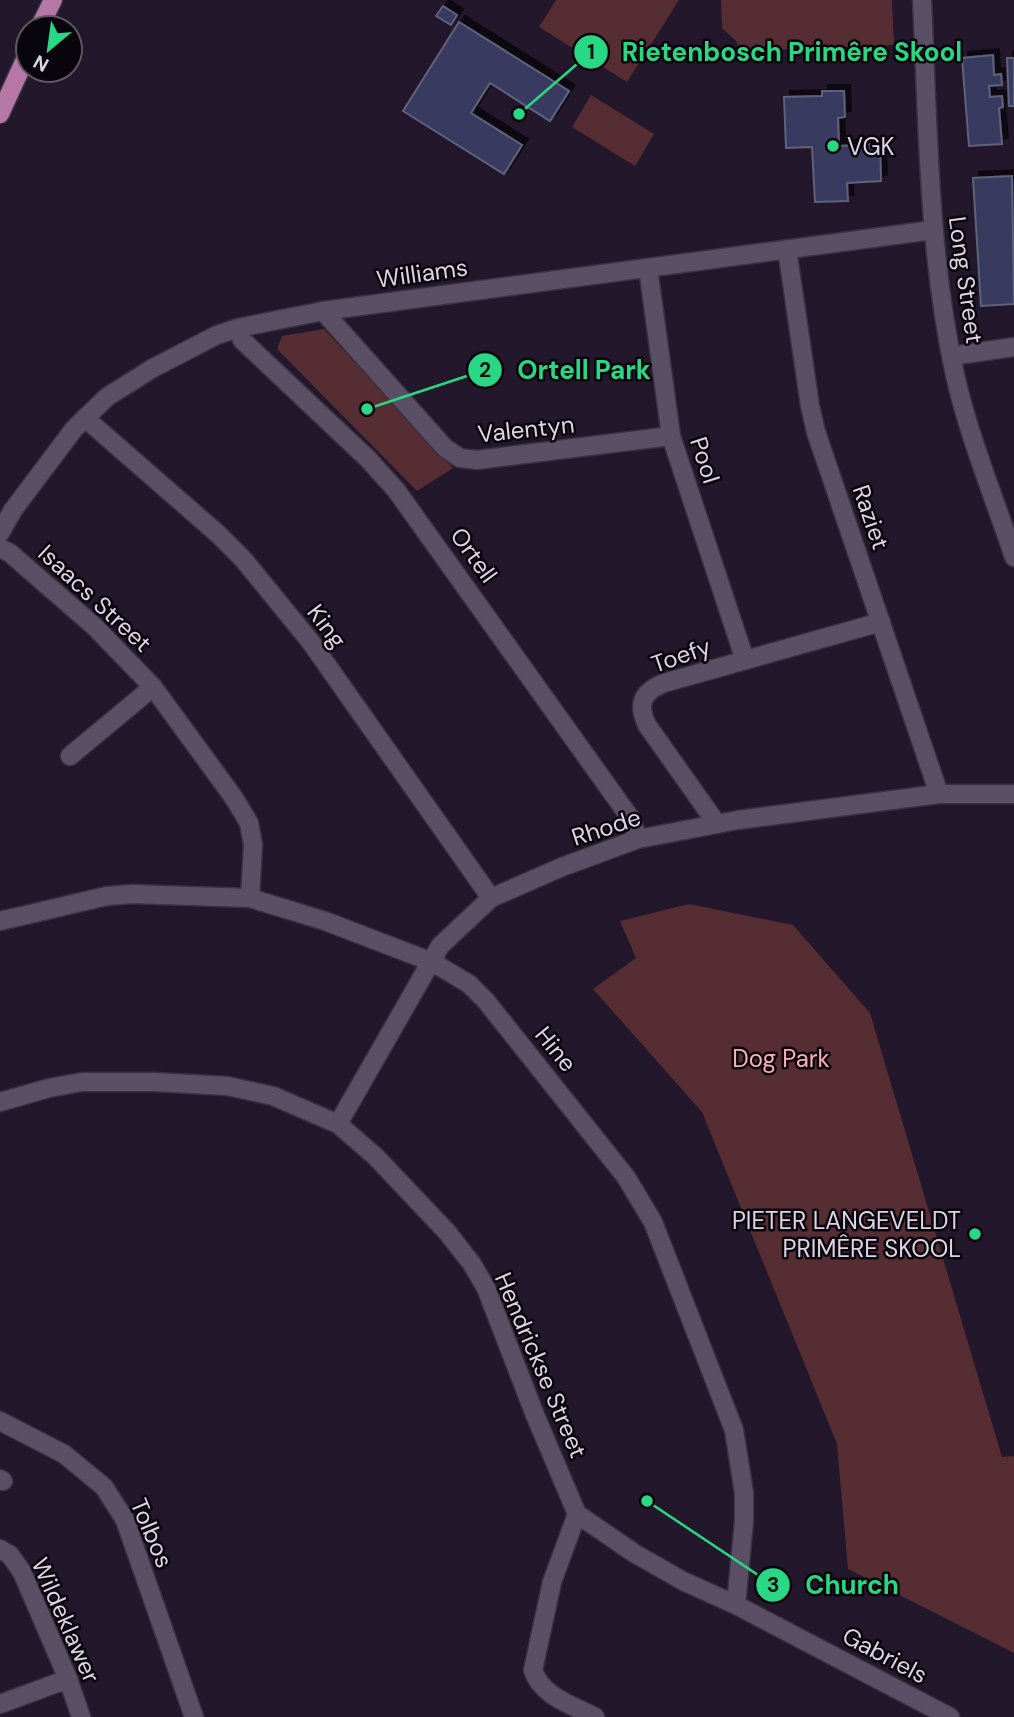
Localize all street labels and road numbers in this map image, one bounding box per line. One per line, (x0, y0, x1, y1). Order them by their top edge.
street label: Long Street (942, 214, 990, 346)
street label: Williams (374, 251, 470, 295)
street label: Valentyn (476, 409, 576, 449)
street label: Pool (683, 433, 727, 487)
street label: Raziet (846, 481, 896, 553)
street label: Ortell (444, 521, 504, 589)
street label: Isaacs Street (32, 538, 158, 658)
street label: King (300, 598, 354, 654)
street label: Toefy (647, 630, 715, 680)
street label: Rhode (567, 801, 645, 853)
street label: Hine (528, 1020, 584, 1078)
street label: Hendrickse Street (488, 1268, 594, 1462)
street label: Tolbos (124, 1494, 180, 1572)
street label: Wildeklawer (25, 1553, 107, 1687)
street label: Gabriels (837, 1620, 933, 1690)

